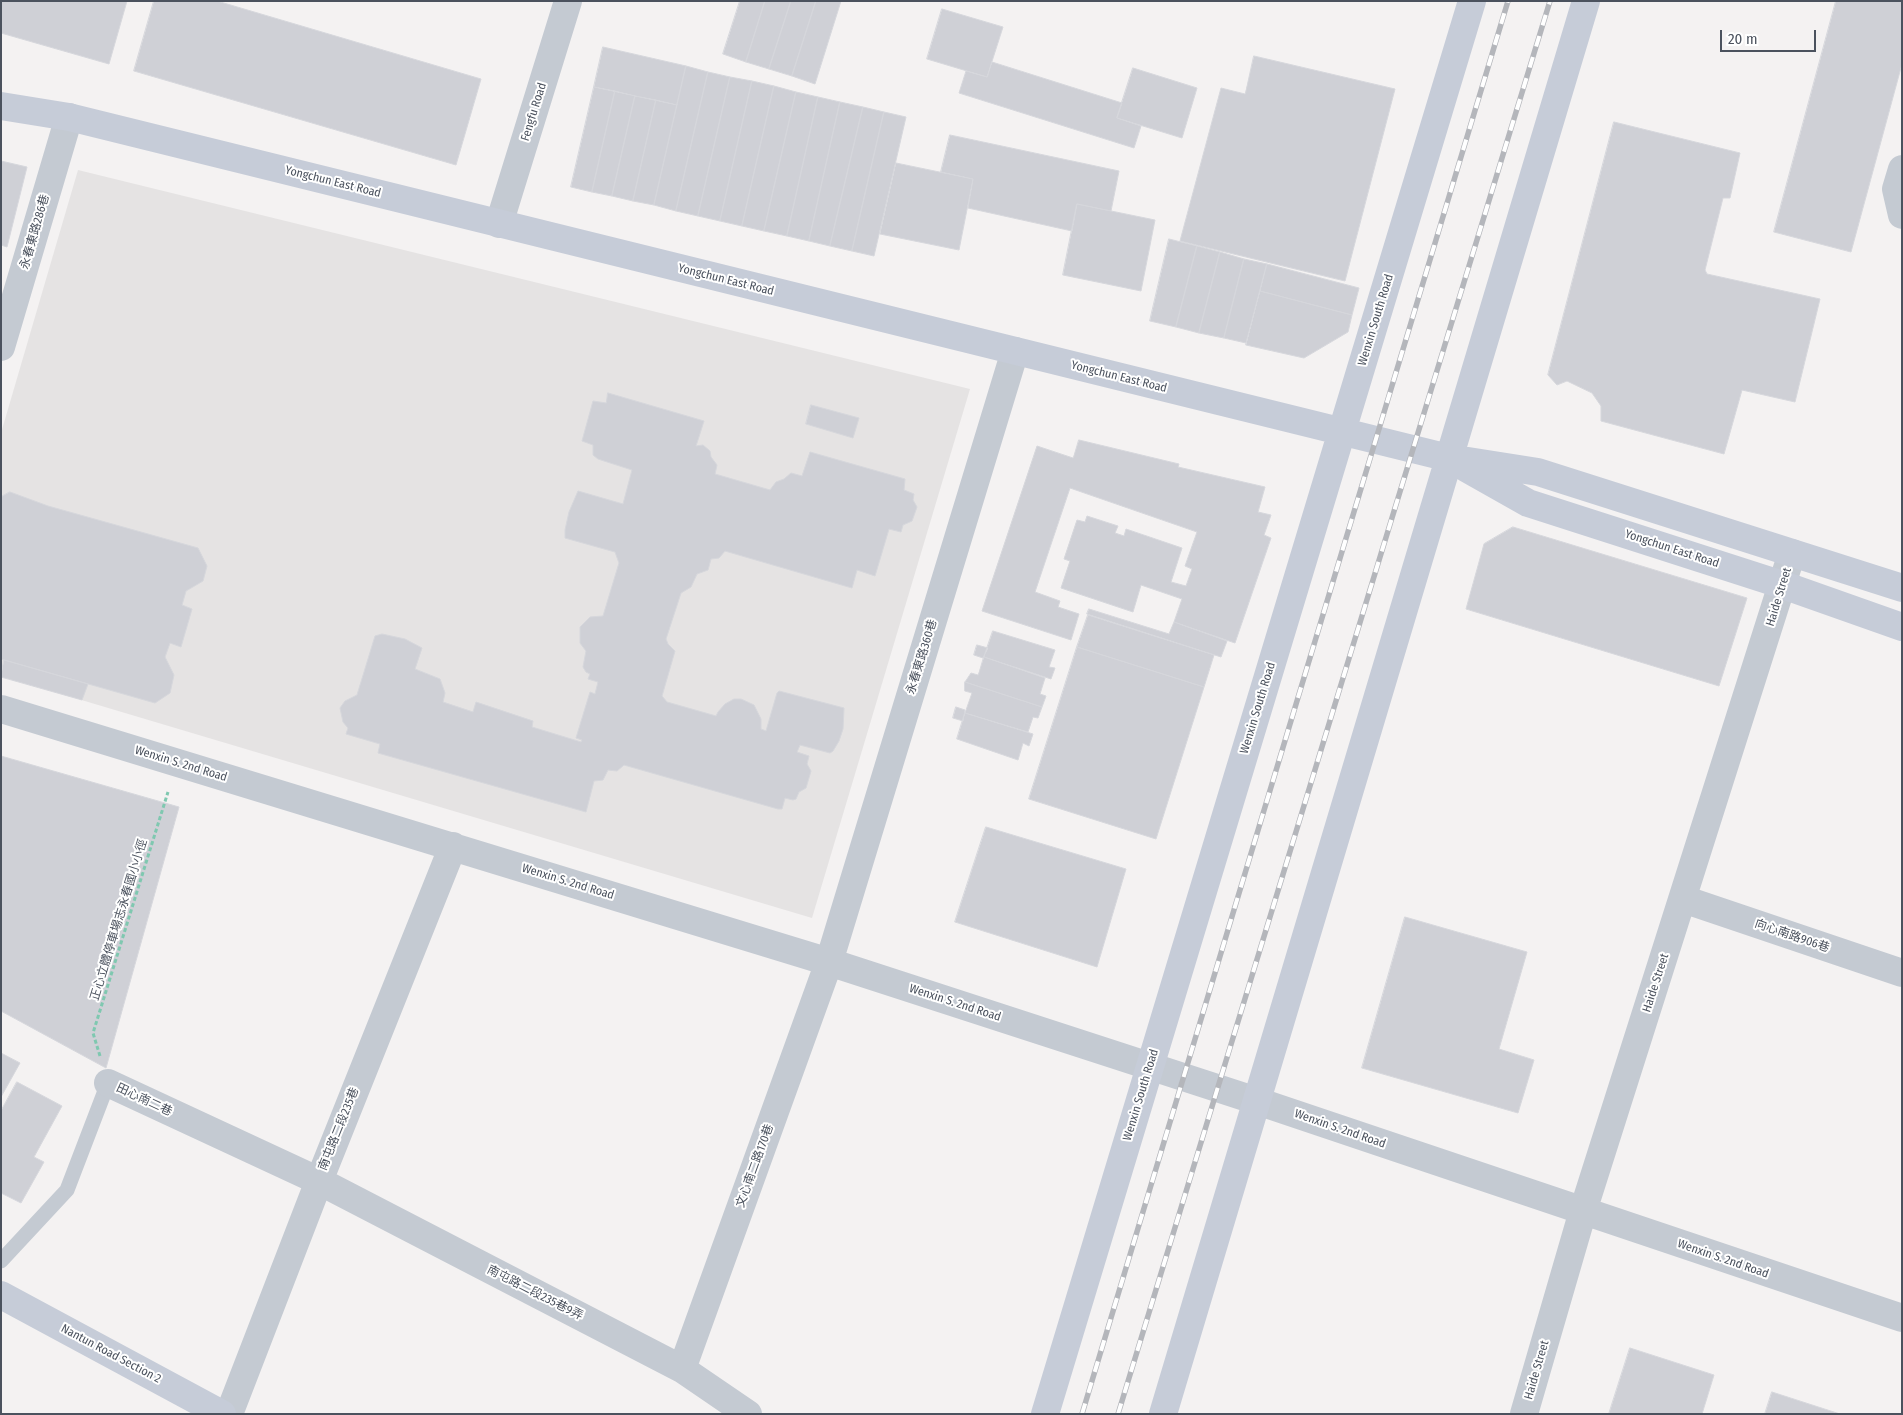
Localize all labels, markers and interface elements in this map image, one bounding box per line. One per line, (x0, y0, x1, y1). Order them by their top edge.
scale bar (1723, 20, 1819, 52)
text: 20 m (1728, 30, 1758, 48)
street label: Fengfu Road (518, 81, 550, 143)
street label: Yongchun East Road (284, 163, 382, 201)
street label: 永春東路286巷 (17, 193, 53, 271)
street label: Yongchun East Road (677, 261, 775, 299)
street label: Wenxin South Road (1355, 272, 1397, 368)
street label: Yongchun East Road (1070, 358, 1168, 396)
street label: Yongchun East Road (1623, 527, 1721, 571)
street label: Haide Street (1763, 566, 1795, 628)
street label: 永春東路360巷 (904, 618, 940, 696)
street label: Wenxin South Road (1237, 660, 1279, 756)
street label: Wenxin S. 2nd Road (133, 743, 229, 785)
street label: 正心立體停車場志永春國小小徑 (88, 838, 150, 1002)
street label: Wenxin S. 2nd Road (520, 861, 616, 903)
street label: 向心南路906巷 (1753, 916, 1831, 956)
street label: Haide Street (1640, 952, 1672, 1014)
street label: Wenxin S. 2nd Road (907, 981, 1003, 1025)
street label: Wenxin South Road (1120, 1047, 1162, 1143)
street label: 田心南二巷 (114, 1081, 174, 1119)
street label: 南屯路二段235巷 (316, 1085, 362, 1173)
street label: Wenxin S. 2nd Road (1292, 1107, 1388, 1151)
street label: 文心南二路170巷 (733, 1122, 777, 1210)
street label: Wenxin S. 2nd Road (1675, 1237, 1771, 1281)
street label: 南屯路二段235巷9弄 (484, 1263, 586, 1323)
street label: Nantun Road Section 2 (59, 1322, 163, 1386)
street label: Haide Street (1522, 1339, 1552, 1401)

